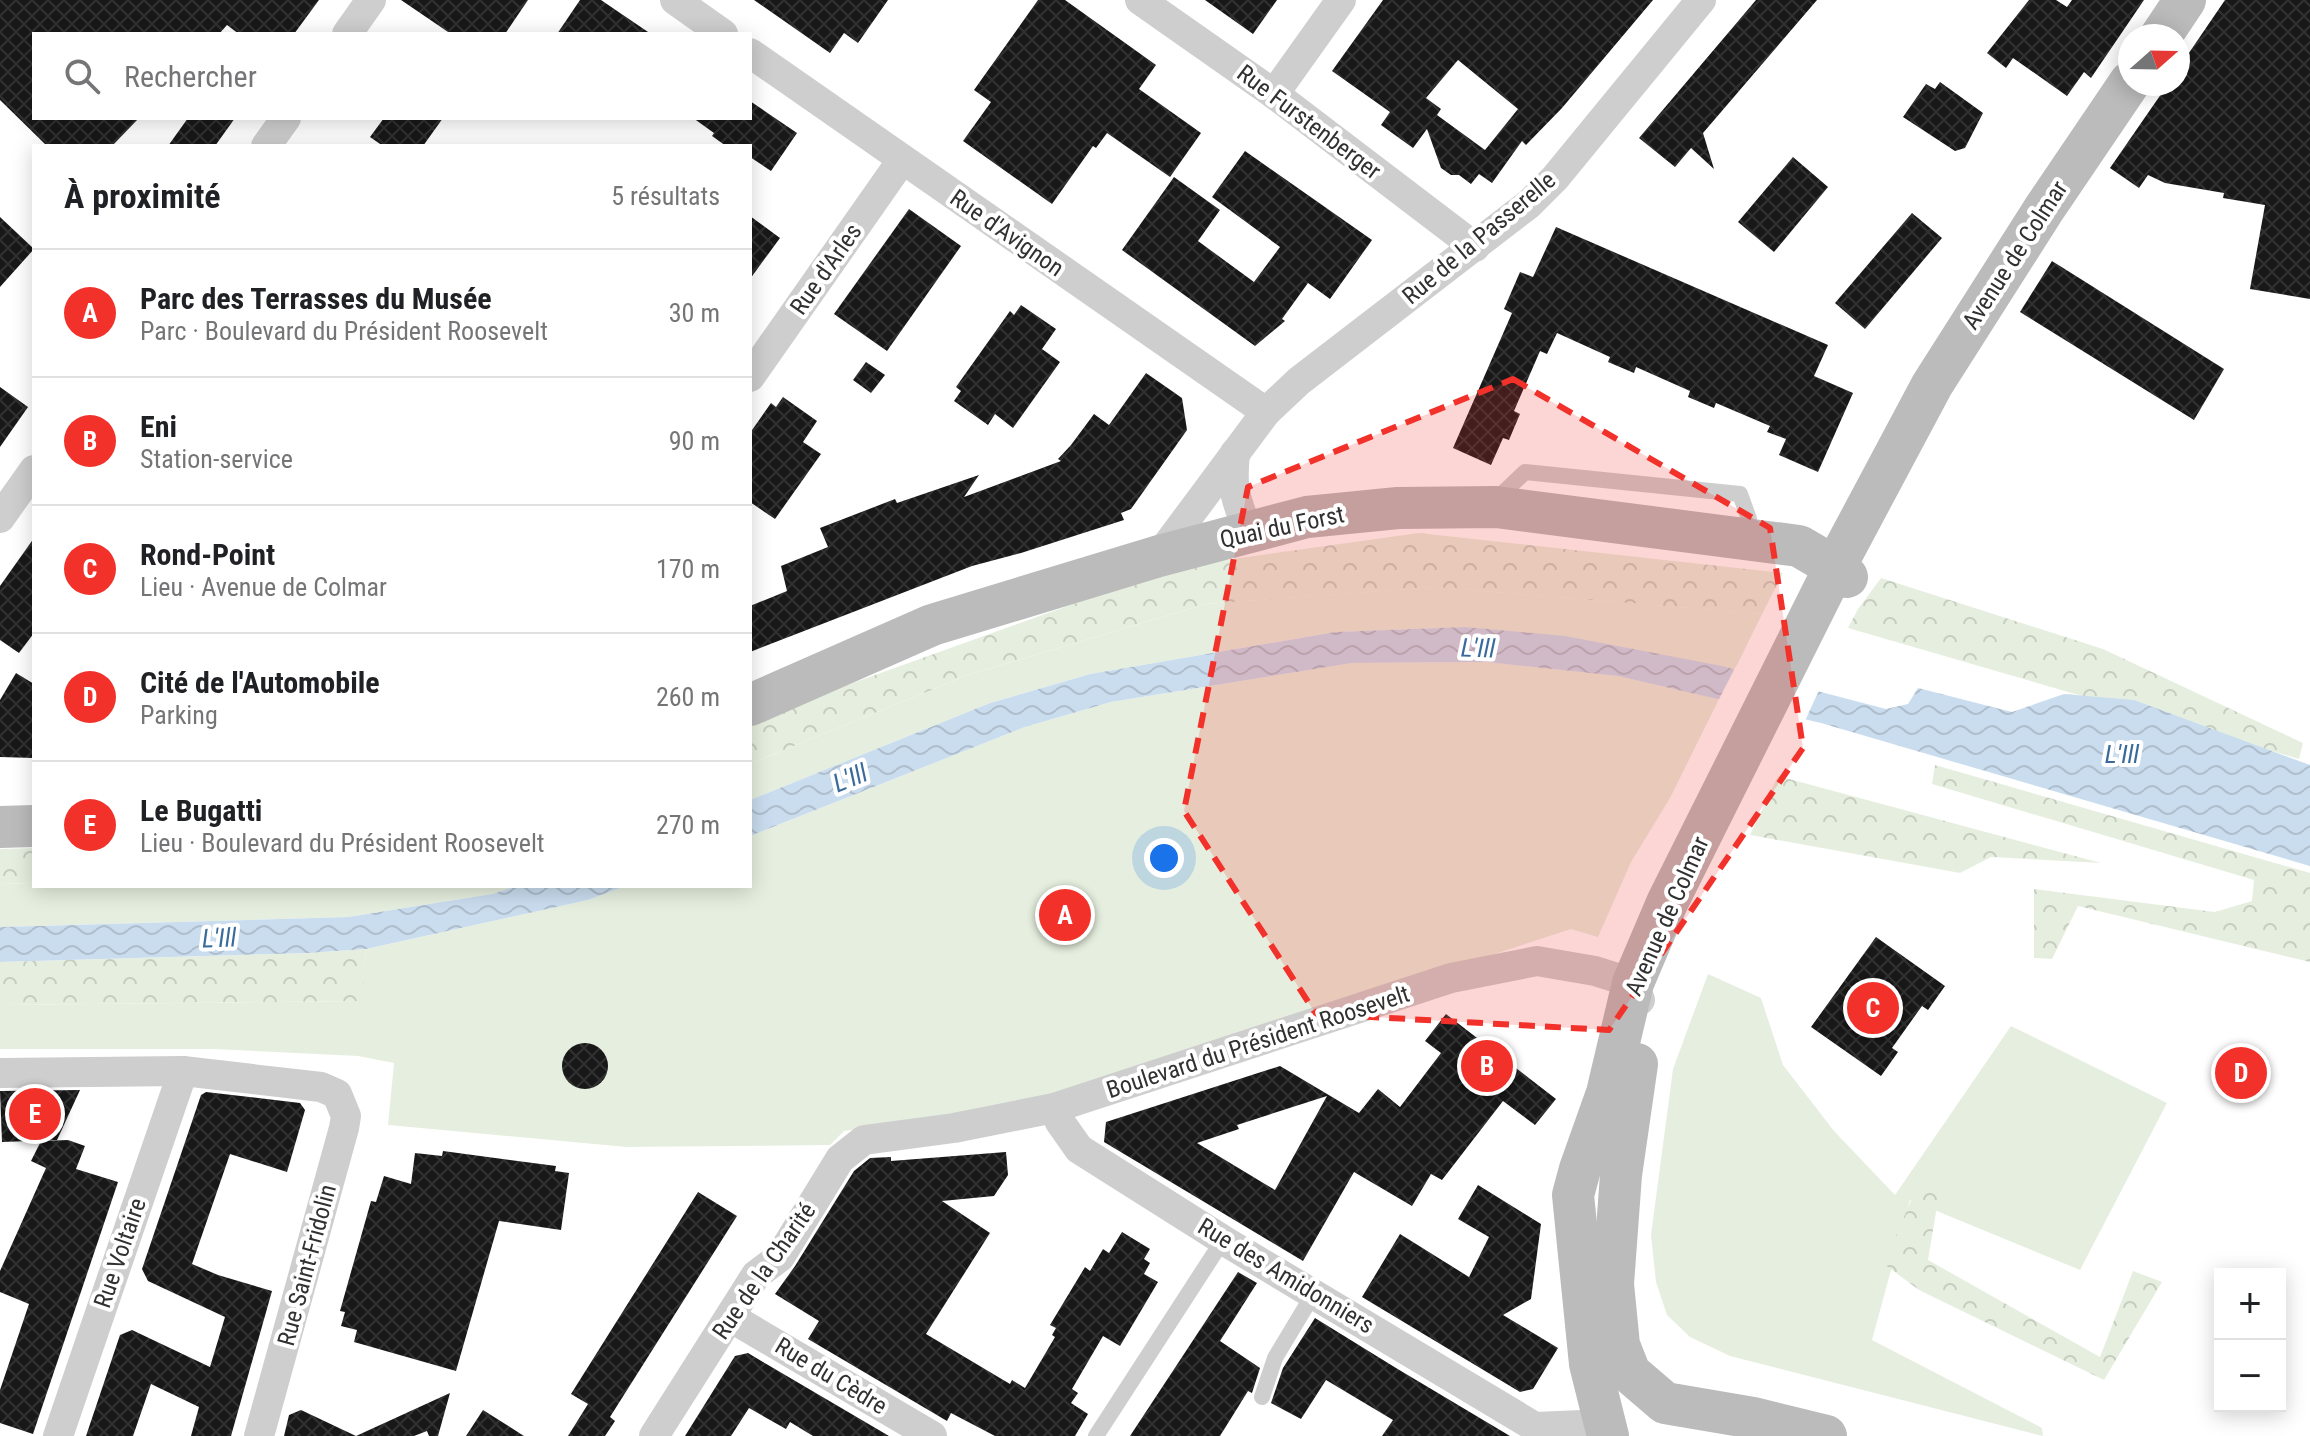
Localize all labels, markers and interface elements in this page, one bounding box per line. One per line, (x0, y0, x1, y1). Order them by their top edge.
north arrow (2118, 24, 2190, 96)
search box (32, 32, 752, 120)
icon: search (60, 54, 104, 98)
text: Rechercher (124, 59, 257, 94)
street label: Rue Furstenberger (1232, 59, 1386, 185)
street label: Rue de la Passerelle (1397, 166, 1561, 310)
text: À proximité (64, 176, 221, 216)
street label: Avenue de Colmar (1957, 176, 2073, 334)
text: 5 résultats (611, 181, 720, 211)
street label: Rue d'Avignon (945, 184, 1069, 282)
street label: Rue d'Arles (785, 218, 867, 320)
text: Parc des Terrasses du Musée (140, 281, 492, 316)
text: A (82, 298, 98, 328)
text: 30 m (669, 298, 720, 328)
text: Parc · Boulevard du Président Roosevelt (140, 316, 548, 346)
text: Eni (140, 409, 177, 444)
text: B (83, 426, 97, 456)
text: 90 m (669, 426, 720, 456)
text: Station-service (140, 444, 293, 474)
street label: Quai du Forst (1217, 500, 1347, 554)
text: Rond-Point (140, 537, 275, 572)
text: C (83, 554, 97, 584)
text: 170 m (656, 554, 720, 584)
text: Lieu · Avenue de Colmar (140, 572, 387, 602)
water label: L'Ill (1460, 632, 1497, 664)
text: Cité de l'Automobile (140, 665, 380, 700)
text: D (83, 682, 97, 712)
text: 260 m (656, 682, 720, 712)
text: Parking (140, 700, 218, 730)
water label: L'Ill (2105, 739, 2140, 769)
water label: L'Ill (828, 757, 873, 798)
text: Le Bugatti (140, 793, 262, 828)
text: E (84, 810, 96, 840)
text: 270 m (656, 810, 720, 840)
text: Lieu · Boulevard du Président Roosevelt (140, 828, 545, 858)
street label: Avenue de Colmar (1619, 832, 1715, 1000)
your location (1144, 838, 1184, 878)
pin: A (1039, 885, 1091, 945)
water label: L'Ill (201, 922, 238, 954)
pin: C (1847, 978, 1899, 1038)
street label: Boulevard du Président Roosevelt (1103, 980, 1413, 1104)
pin: B (1461, 1036, 1513, 1096)
pin: D (2215, 1043, 2267, 1103)
pin: E (9, 1084, 61, 1144)
street label: Rue Saint-Fridolin (272, 1181, 342, 1349)
street label: Rue Voltaire (88, 1195, 152, 1311)
street label: Rue de la Charité (707, 1197, 821, 1345)
street label: Rue des Amidonniers (1193, 1212, 1379, 1340)
map controls (2214, 1268, 2286, 1412)
button: + (2214, 1268, 2286, 1340)
street label: Rue du Cèdre (770, 1332, 892, 1420)
button: − (2214, 1340, 2286, 1412)

